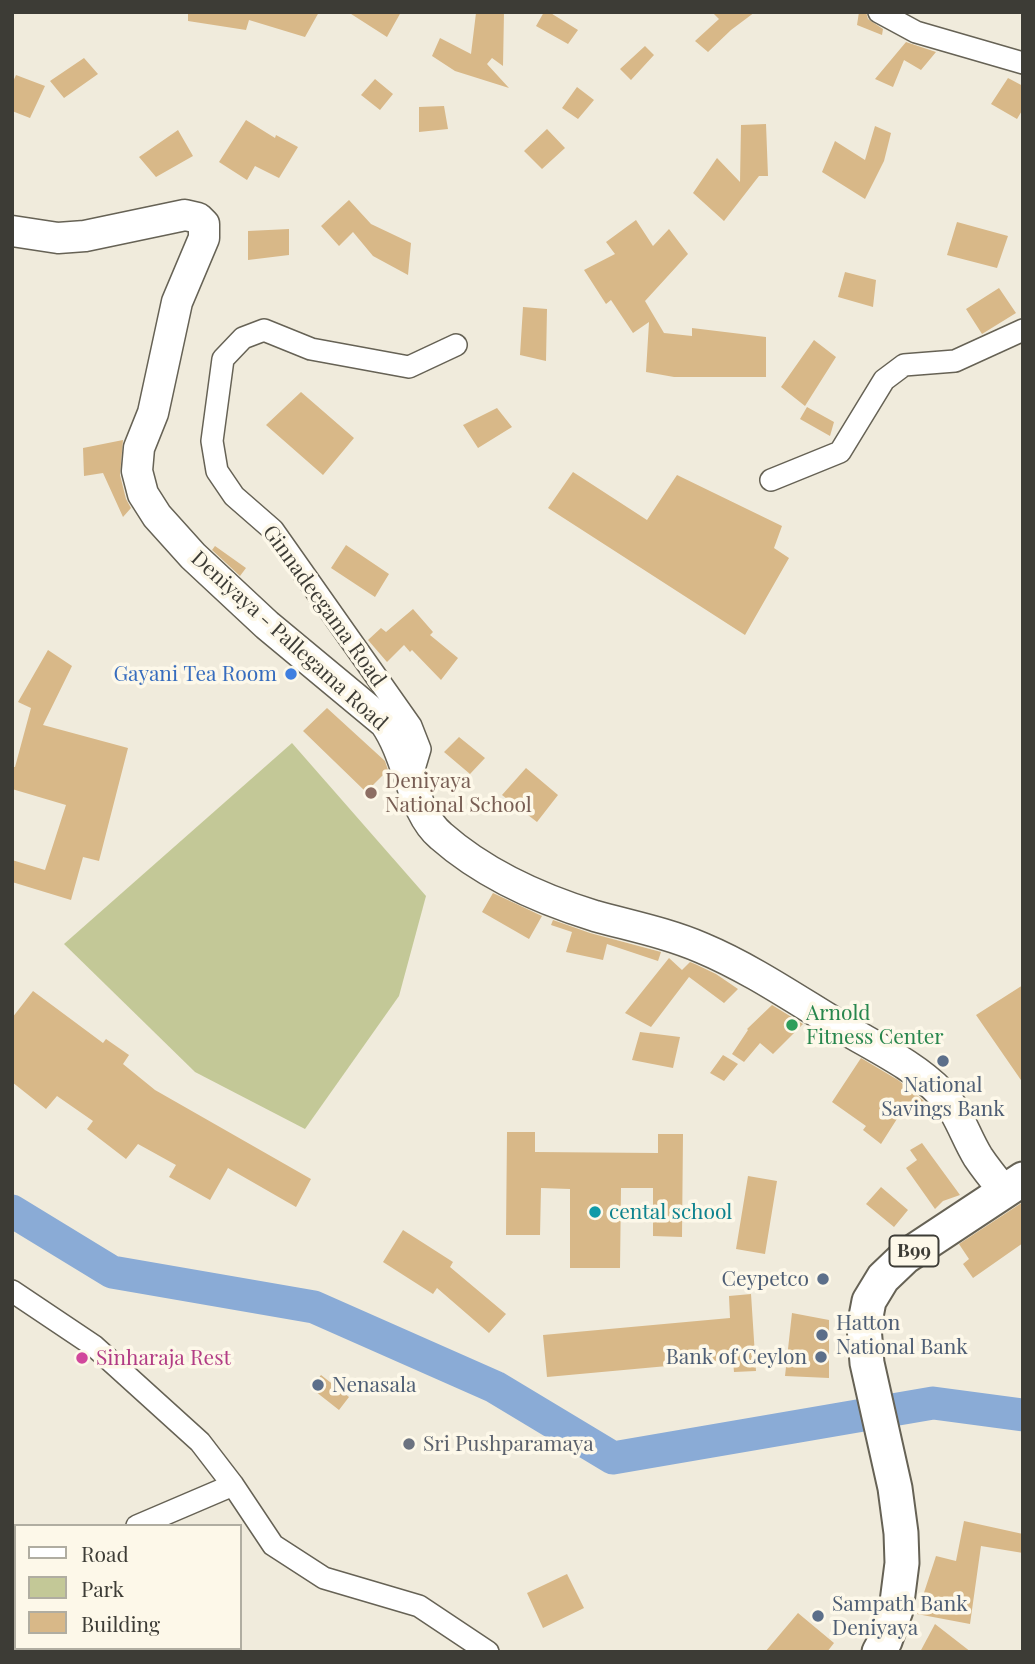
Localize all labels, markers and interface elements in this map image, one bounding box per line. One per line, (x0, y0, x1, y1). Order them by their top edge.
street label: Ginnadeegama Road (257, 520, 391, 692)
street label: Deniyaya - Pallegama Road (186, 546, 392, 736)
place label: Gayani Tea Room (113, 661, 277, 687)
marker: Gayani Tea Room (283, 666, 299, 682)
place label: Deniyaya National School (385, 768, 532, 818)
marker: Deniyaya National School (363, 785, 379, 801)
place label: Arnold Fitness Center (806, 1000, 944, 1050)
marker: Arnold Fitness Center (784, 1017, 800, 1033)
marker: National Savings Bank (935, 1053, 951, 1069)
place label: National Savings Bank (881, 1072, 1005, 1122)
place label: cental school (609, 1199, 732, 1225)
marker: cental school (587, 1204, 603, 1220)
road number: B99 (890, 1236, 939, 1266)
place label: Ceypetco (722, 1266, 809, 1292)
marker: Ceypetco (815, 1271, 831, 1287)
place label: Hatton National Bank (836, 1310, 968, 1360)
marker: Hatton National Bank (814, 1327, 830, 1343)
place label: Bank of Ceylon (666, 1344, 807, 1370)
place label: Sinharaja Rest (96, 1345, 231, 1371)
marker: Bank of Ceylon (813, 1349, 829, 1365)
marker: Sinharaja Rest (74, 1350, 90, 1366)
place label: Nenasala (332, 1372, 416, 1398)
marker: Nenasala (310, 1377, 326, 1393)
place label: Sri Pushparamaya (423, 1431, 594, 1457)
marker: Sri Pushparamaya (401, 1436, 417, 1452)
legend (14, 1524, 242, 1650)
text: Road (81, 1539, 129, 1567)
text: Park (81, 1574, 124, 1602)
place label: Sampath Bank Deniyaya (832, 1591, 968, 1641)
marker: Sampath Bank Deniyaya (810, 1608, 826, 1624)
text: Building (81, 1609, 160, 1637)

